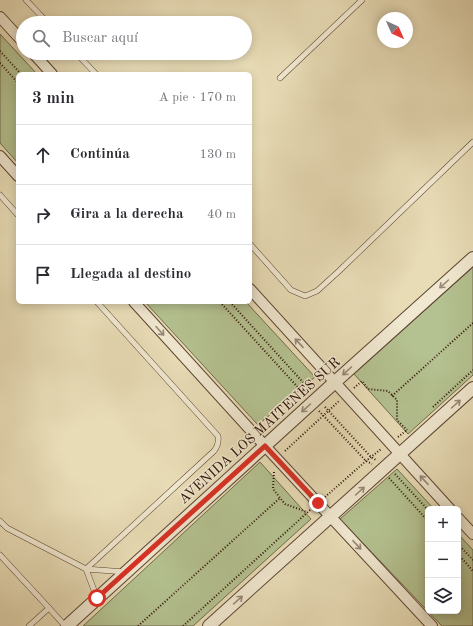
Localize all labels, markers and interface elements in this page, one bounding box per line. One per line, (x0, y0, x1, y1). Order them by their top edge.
north arrow (377, 12, 413, 48)
search box (16, 16, 252, 60)
icon: search (30, 27, 52, 49)
text: Buscar aquí (62, 31, 138, 46)
text: 3 min (32, 90, 75, 107)
text: A pie · 170 m (159, 91, 236, 104)
icon: ahead (32, 144, 54, 166)
text: Continúa (70, 147, 130, 162)
text: 130 m (199, 148, 236, 161)
icon: right (32, 204, 54, 226)
text: Gira a la derecha (70, 207, 184, 222)
text: 40 m (207, 208, 236, 221)
icon: arrive (32, 264, 54, 286)
text: Llegada al destino (70, 267, 191, 282)
one-way arrow (439, 279, 449, 288)
one-way arrow (155, 326, 165, 336)
one-way arrow (294, 338, 304, 348)
street label: AVENIDA LOS MAITENES SUR (176, 355, 343, 507)
one-way arrow (342, 366, 352, 375)
one-way arrow (451, 399, 462, 408)
one-way arrow (301, 404, 311, 413)
one-way arrow (419, 475, 428, 485)
one-way arrow (355, 486, 365, 495)
route end (309, 494, 327, 512)
map controls (425, 506, 461, 614)
button: + (425, 506, 461, 542)
one-way arrow (353, 540, 362, 550)
button: − (425, 542, 461, 578)
button: layers (425, 578, 461, 614)
route start (88, 589, 106, 607)
one-way arrow (232, 596, 242, 605)

